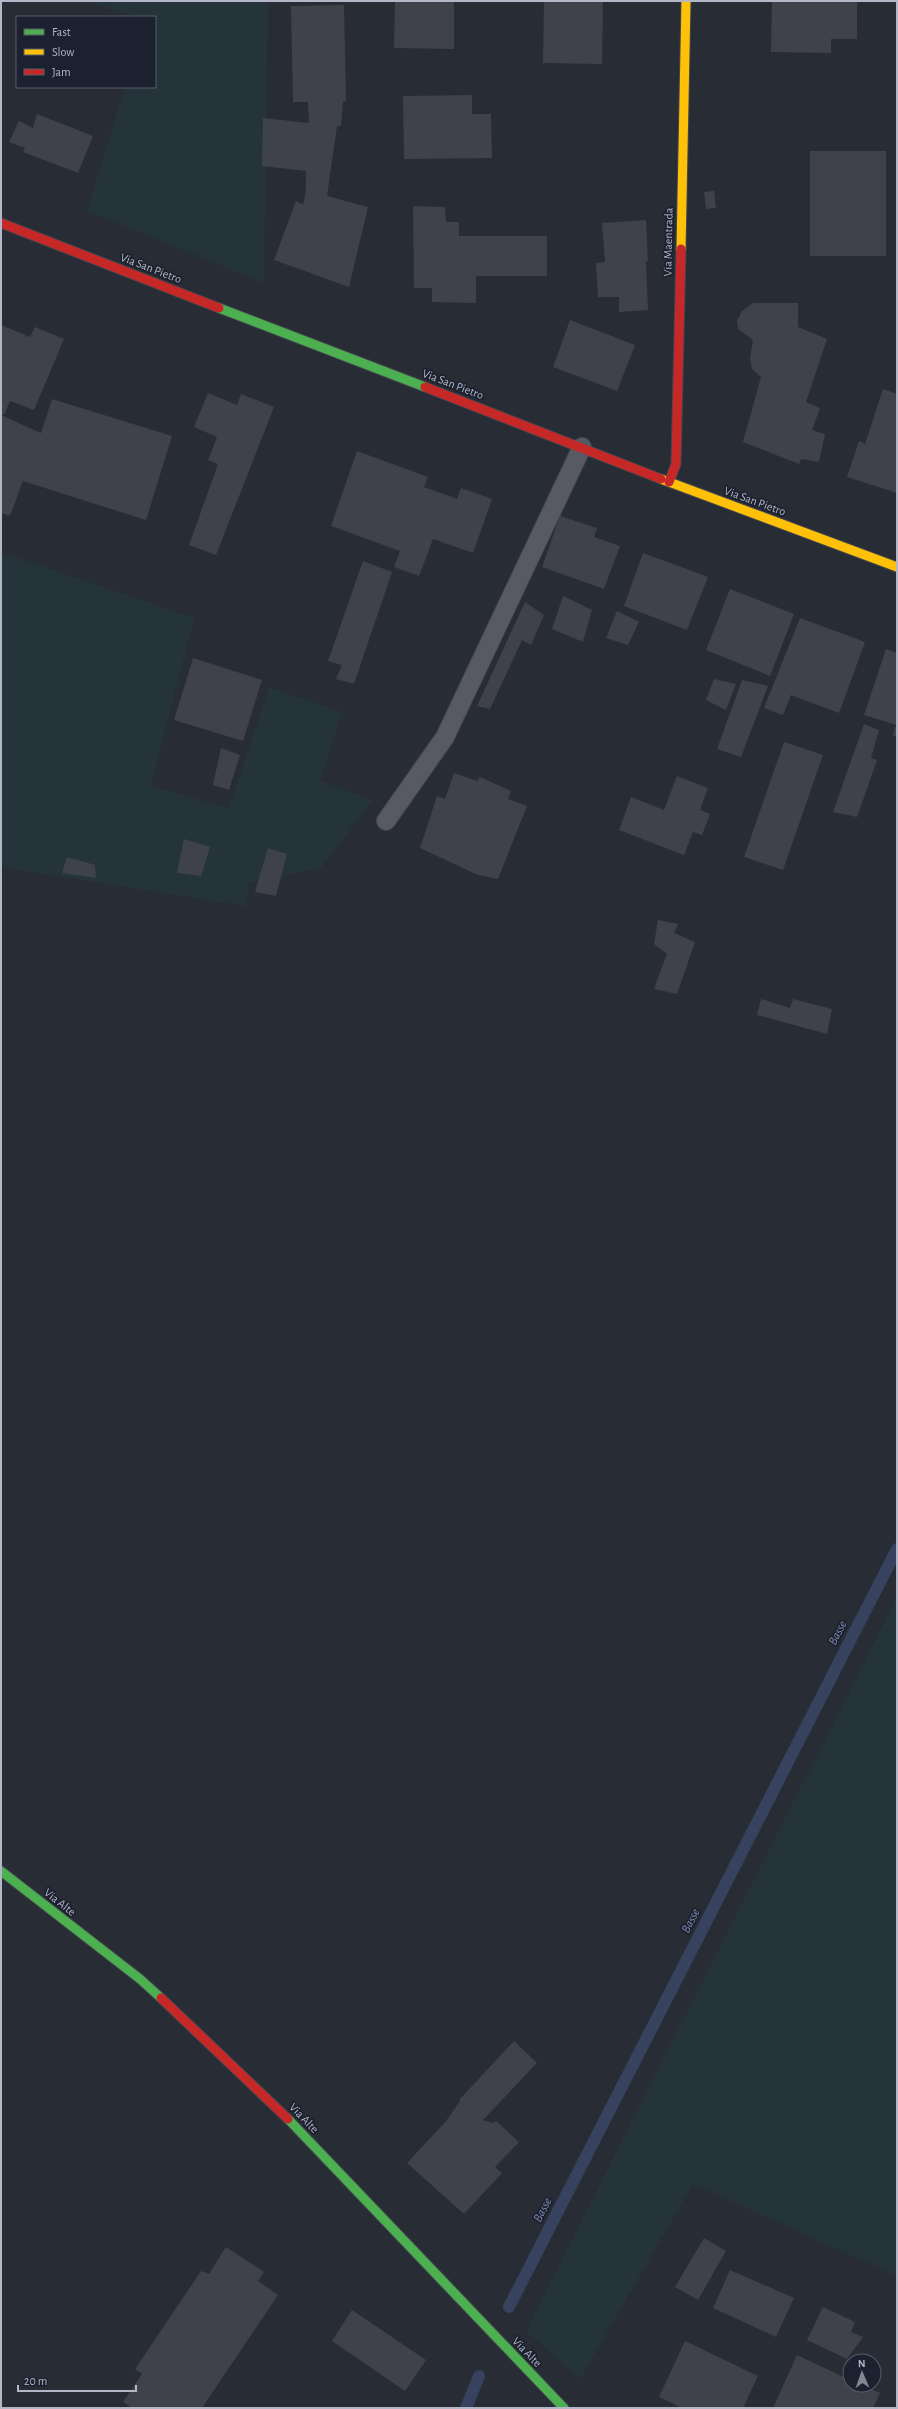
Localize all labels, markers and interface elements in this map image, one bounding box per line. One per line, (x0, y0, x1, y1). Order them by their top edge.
legend (16, 16, 156, 88)
text: Fast (52, 26, 71, 38)
text: Slow (52, 46, 74, 58)
text: Jam (52, 66, 71, 78)
street label: Via Maentrada (661, 207, 675, 276)
street label: Via San Pietro (119, 251, 183, 285)
street label: Via San Pietro (421, 367, 485, 401)
street label: Via San Pietro (723, 484, 787, 518)
water label: Basse (826, 1619, 850, 1647)
street label: Via Alte (42, 1886, 78, 1918)
water label: Basse (679, 1907, 703, 1935)
street label: Via Alte (287, 2101, 321, 2135)
water label: Basse (531, 2196, 555, 2224)
street label: Via Alte (510, 2335, 544, 2369)
north arrow (842, 2353, 882, 2393)
text: N (858, 2358, 866, 2369)
scale bar (18, 2367, 136, 2393)
text: 20 m (24, 2375, 47, 2387)

